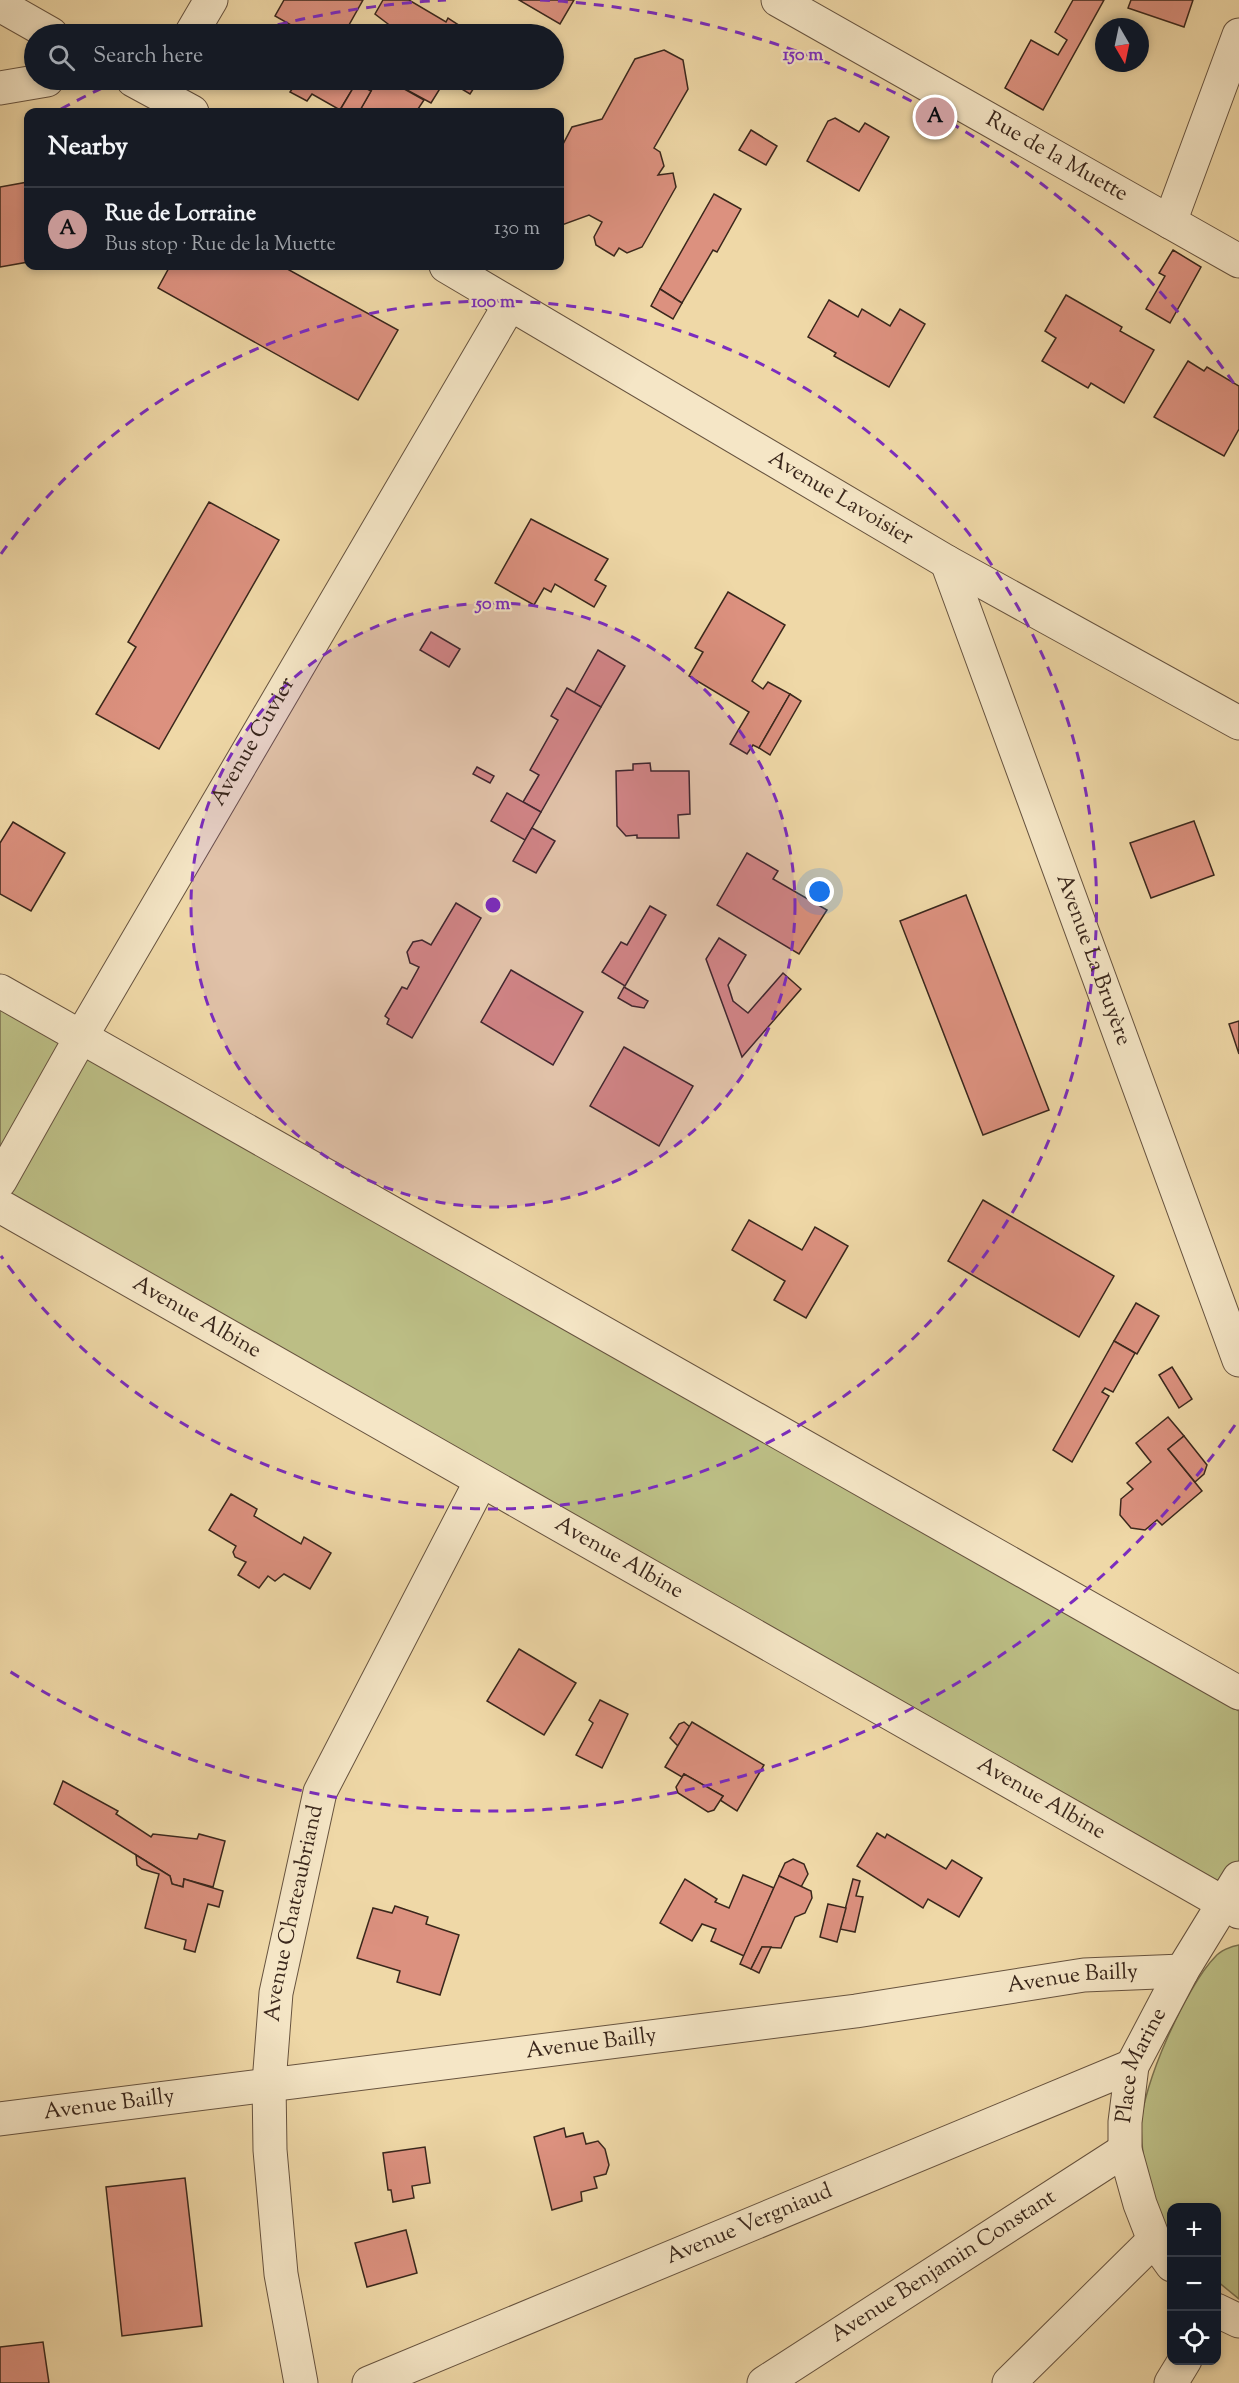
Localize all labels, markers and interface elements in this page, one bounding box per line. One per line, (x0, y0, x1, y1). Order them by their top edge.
north arrow (1095, 18, 1149, 72)
search box (24, 24, 564, 90)
icon: search (45, 41, 78, 74)
text: Search here (93, 41, 203, 73)
text: 150 m (783, 43, 823, 69)
pin: A (916, 94, 954, 140)
street label: Rue de la Muette (979, 105, 1134, 211)
text: Nearby (48, 129, 128, 166)
text: Rue de Lorraine (105, 199, 256, 231)
text: A (59, 215, 76, 244)
text: 130 m (494, 215, 540, 244)
text: Bus stop · Rue de la Muette (105, 231, 336, 260)
text: 100 m (471, 290, 515, 316)
street label: Avenue Lavoisier (762, 444, 919, 554)
text: 50 m (474, 592, 510, 618)
street label: Avenue Cuvier (203, 672, 304, 812)
street label: Avenue La Bruyère (1047, 870, 1139, 1050)
your location (805, 877, 834, 906)
centre of rings (483, 895, 503, 915)
street label: Avenue Albine (126, 1268, 267, 1367)
street label: Avenue Albine (548, 1509, 689, 1608)
street label: Avenue Albine (970, 1750, 1111, 1849)
street label: Avenue Chateaubriand (258, 1802, 333, 2023)
street label: Avenue Bailly (1005, 1957, 1139, 2003)
street label: Place Marine (1109, 2002, 1176, 2125)
street label: Avenue Bailly (524, 2020, 659, 2069)
street label: Avenue Bailly (42, 2081, 176, 2129)
street label: Avenue Vergniaud (661, 2176, 838, 2274)
street label: Avenue Benjamin Constant (825, 2182, 1063, 2352)
map controls (1167, 2203, 1221, 2365)
button: + (1167, 2203, 1221, 2257)
button: − (1167, 2257, 1221, 2311)
button: locate (1167, 2311, 1221, 2365)

